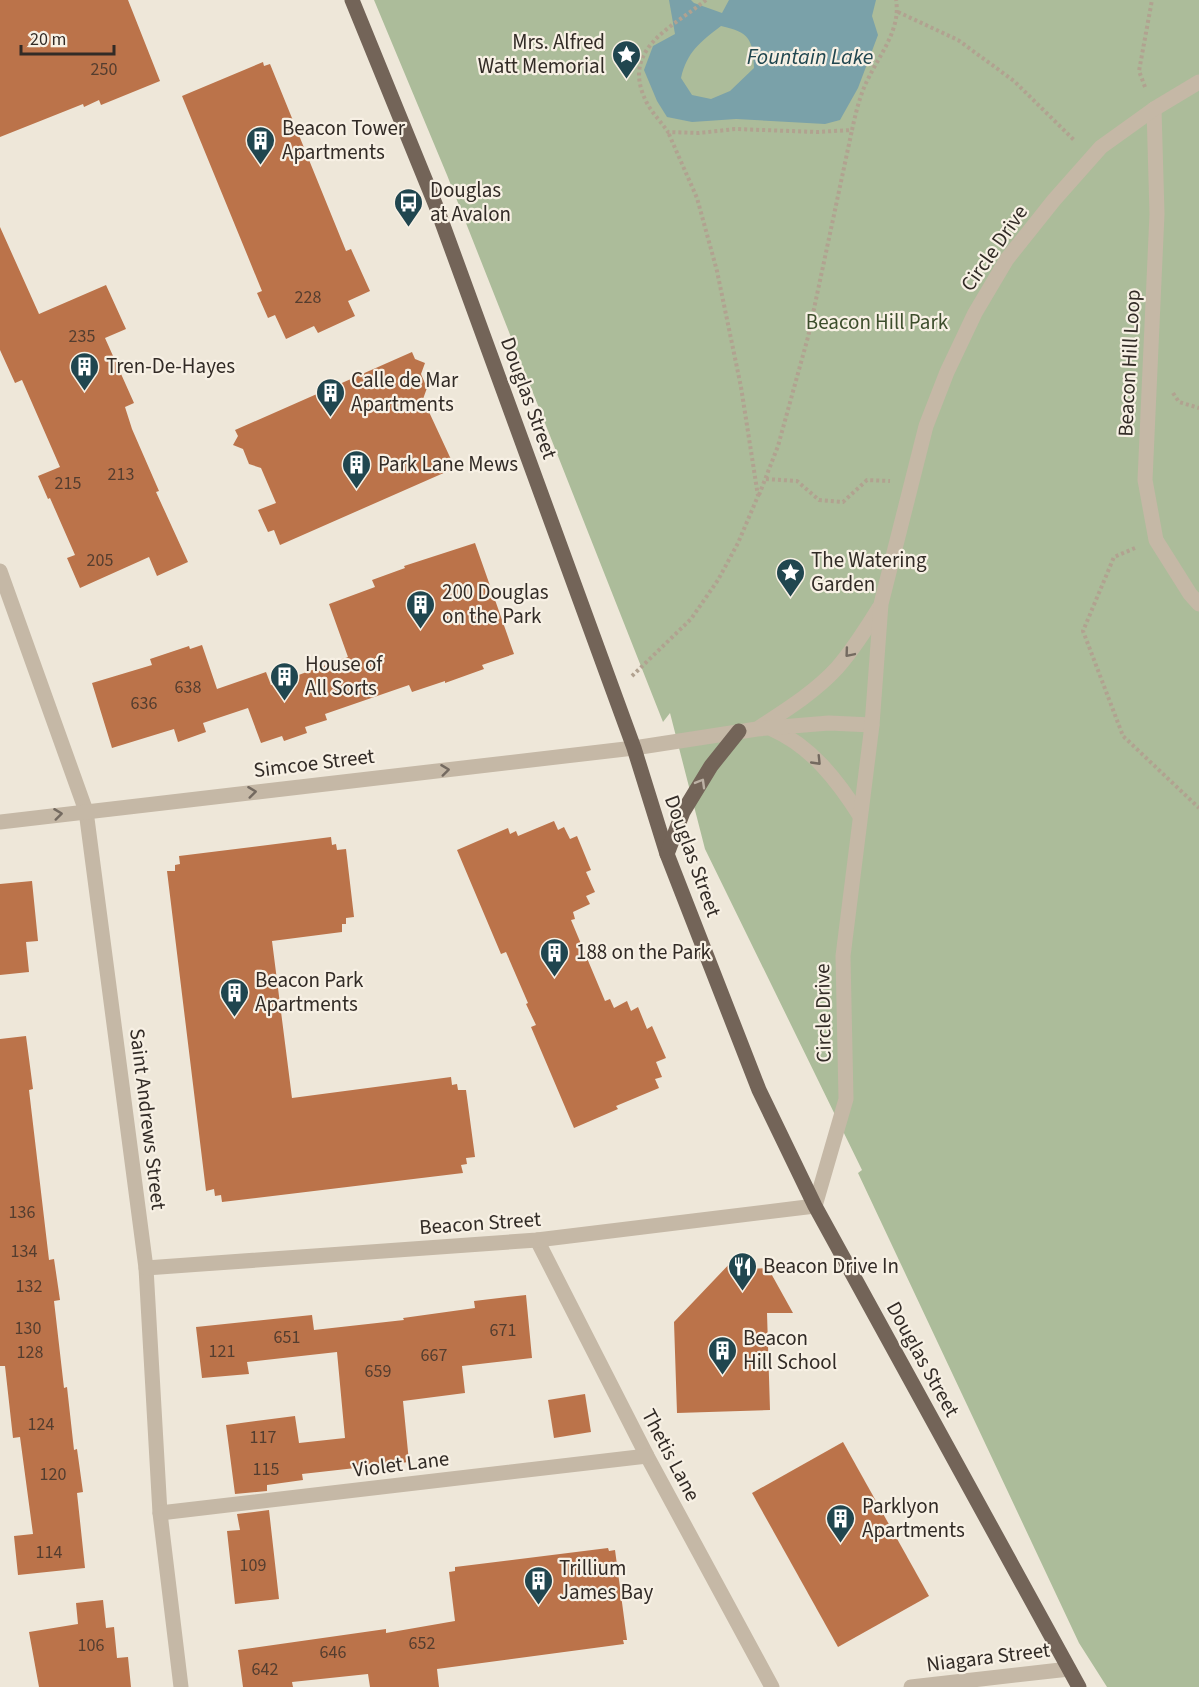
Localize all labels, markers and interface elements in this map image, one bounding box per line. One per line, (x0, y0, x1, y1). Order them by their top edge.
scale bar (21, 18, 114, 56)
text: 20 m (30, 27, 66, 52)
place label: Mrs. Alfred Watt Memorial (478, 27, 605, 81)
place icon: Mrs. Alfred Watt Memorial (610, 38, 642, 80)
water label: Fountain Lake (747, 41, 873, 73)
house number: 250 (91, 57, 117, 82)
place label: Beacon Tower Apartments (282, 113, 406, 167)
building icon: Beacon Tower Apartments (245, 124, 277, 166)
place label: Douglas at Avalon (430, 175, 511, 229)
bus stop icon: Douglas at Avalon (393, 186, 425, 228)
street label: Circle Drive (953, 199, 1035, 297)
house number: 228 (295, 285, 321, 310)
street label: Beacon Hill Loop (1110, 289, 1148, 437)
park label: Beacon Hill Park (806, 307, 949, 337)
house number: 235 (69, 324, 95, 349)
street label: Douglas Street (493, 333, 565, 463)
building icon: Tren-De-Hayes (69, 350, 101, 392)
place label: Tren-De-Hayes (106, 351, 235, 381)
place label: Calle de Mar Apartments (351, 365, 459, 419)
building icon: Calle de Mar Apartments (314, 376, 346, 418)
building icon: Park Lane Mews (341, 448, 373, 490)
place label: Park Lane Mews (378, 449, 518, 479)
house number: 213 (108, 462, 134, 487)
house number: 215 (55, 471, 81, 496)
place label: The Watering Garden (811, 545, 927, 599)
house number: 205 (87, 548, 113, 573)
place icon: The Watering Garden (774, 556, 806, 598)
place label: 200 Douglas on the Park (442, 577, 549, 631)
building icon: 200 Douglas on the Park (405, 588, 437, 630)
one-way arrow (845, 646, 856, 657)
place label: House of All Sorts (305, 649, 383, 703)
building icon: House of All Sorts (268, 660, 300, 702)
house number: 638 (175, 675, 201, 700)
house number: 636 (131, 691, 157, 716)
street label: Simcoe Street (252, 741, 376, 785)
one-way arrow (810, 754, 821, 764)
one-way arrow (441, 764, 450, 776)
one-way arrow (694, 778, 705, 789)
one-way arrow (247, 786, 256, 799)
street label: Douglas Street (657, 791, 729, 921)
one-way arrow (53, 809, 63, 821)
building icon: 188 on the Park (539, 936, 571, 978)
place label: 188 on the Park (576, 937, 712, 967)
street label: Circle Drive (807, 963, 839, 1063)
place label: Beacon Park Apartments (255, 965, 364, 1019)
building icon: Beacon Park Apartments (218, 976, 250, 1018)
street label: Saint Andrews Street (122, 1027, 174, 1211)
house number: 136 (9, 1200, 35, 1225)
street label: Beacon Street (418, 1204, 542, 1242)
house number: 134 (11, 1239, 37, 1264)
restaurant icon: Beacon Drive In (726, 1250, 758, 1292)
place label: Beacon Drive In (763, 1251, 899, 1281)
house number: 132 (16, 1274, 42, 1299)
street label: Douglas Street (879, 1296, 967, 1422)
house number: 130 (15, 1316, 41, 1341)
house number: 671 (490, 1318, 516, 1343)
place label: Beacon Hill School (743, 1323, 837, 1377)
house number: 651 (274, 1325, 300, 1350)
building icon: Beacon Hill School (706, 1334, 738, 1376)
house number: 121 (209, 1339, 235, 1364)
house number: 128 (17, 1340, 43, 1365)
house number: 667 (421, 1343, 447, 1368)
house number: 659 (365, 1359, 391, 1384)
street label: Thetis Lane (634, 1403, 708, 1507)
house number: 124 (28, 1412, 54, 1437)
house number: 117 (250, 1425, 276, 1450)
street label: Violet Lane (351, 1443, 451, 1485)
house number: 115 (253, 1457, 279, 1482)
house number: 120 (40, 1462, 66, 1487)
place label: Parklyon Apartments (862, 1491, 965, 1545)
building icon: Parklyon Apartments (825, 1502, 857, 1544)
house number: 114 (36, 1540, 62, 1565)
house number: 109 (240, 1553, 266, 1578)
place label: Trillium James Bay (559, 1553, 653, 1607)
building icon: Trillium James Bay (522, 1564, 554, 1606)
house number: 652 (409, 1631, 435, 1656)
house number: 106 (78, 1633, 104, 1658)
street label: Niagara Street (924, 1635, 1052, 1679)
house number: 646 (320, 1640, 346, 1665)
house number: 642 (252, 1657, 278, 1682)

